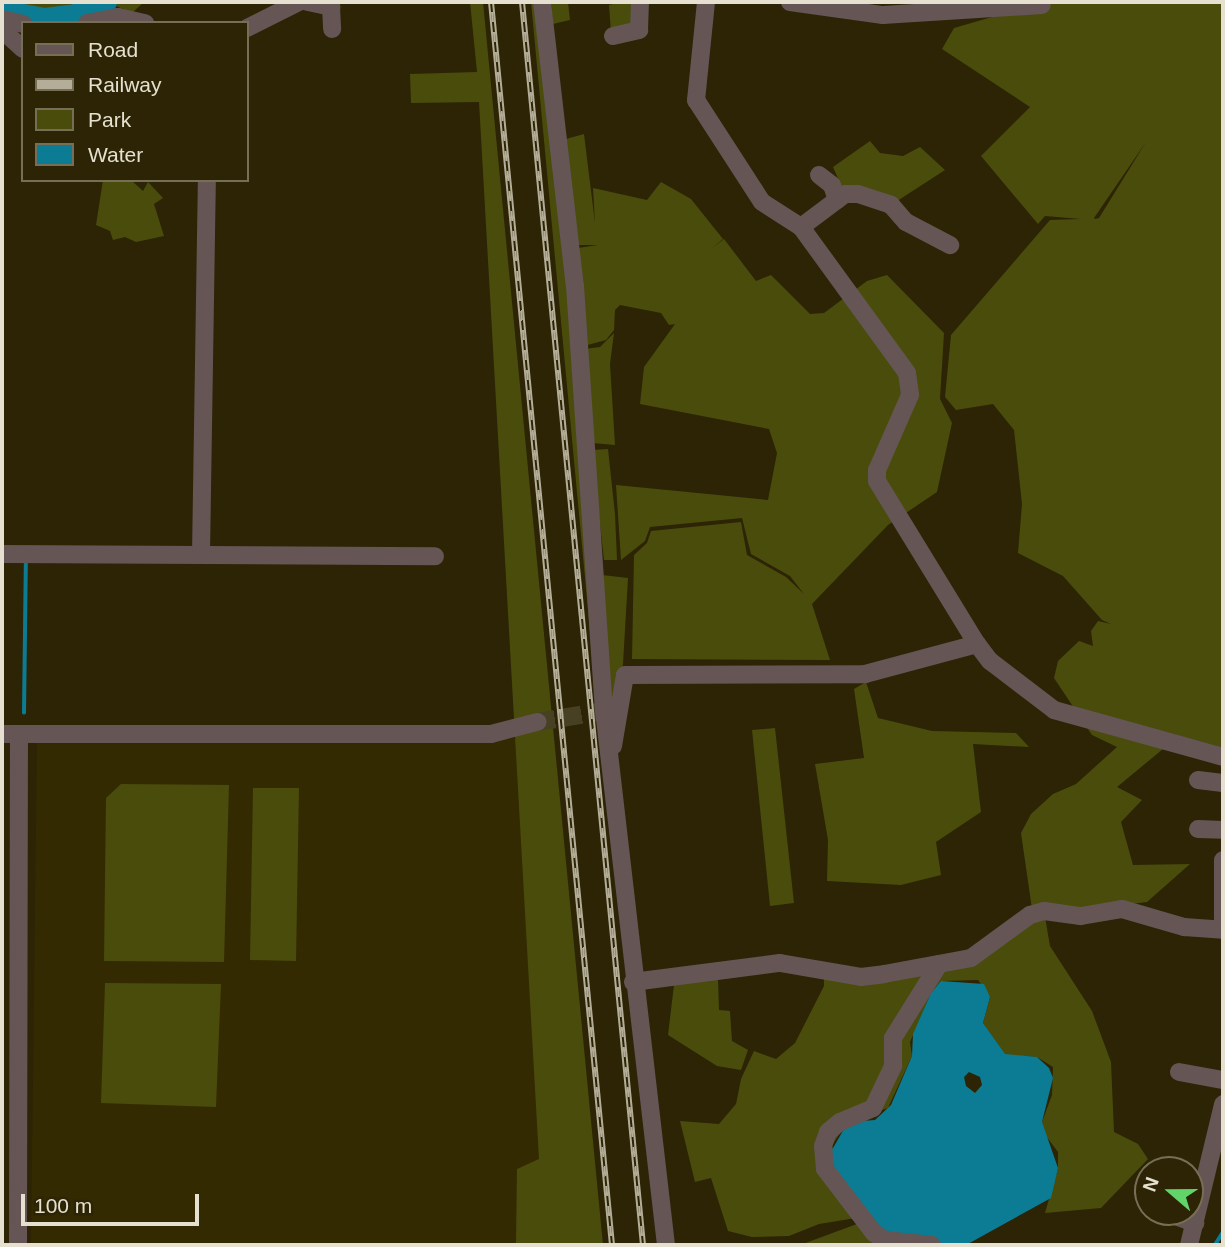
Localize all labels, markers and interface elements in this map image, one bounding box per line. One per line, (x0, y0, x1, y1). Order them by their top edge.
legend (21, 21, 248, 182)
text: Road (88, 38, 138, 61)
text: Railway (88, 73, 162, 96)
text: Park (88, 108, 131, 131)
text: Water (88, 143, 143, 166)
north arrow (1134, 1156, 1204, 1226)
text: N (1138, 1174, 1163, 1194)
scale bar (24, 1180, 203, 1224)
text: 100 m (34, 1194, 92, 1217)

